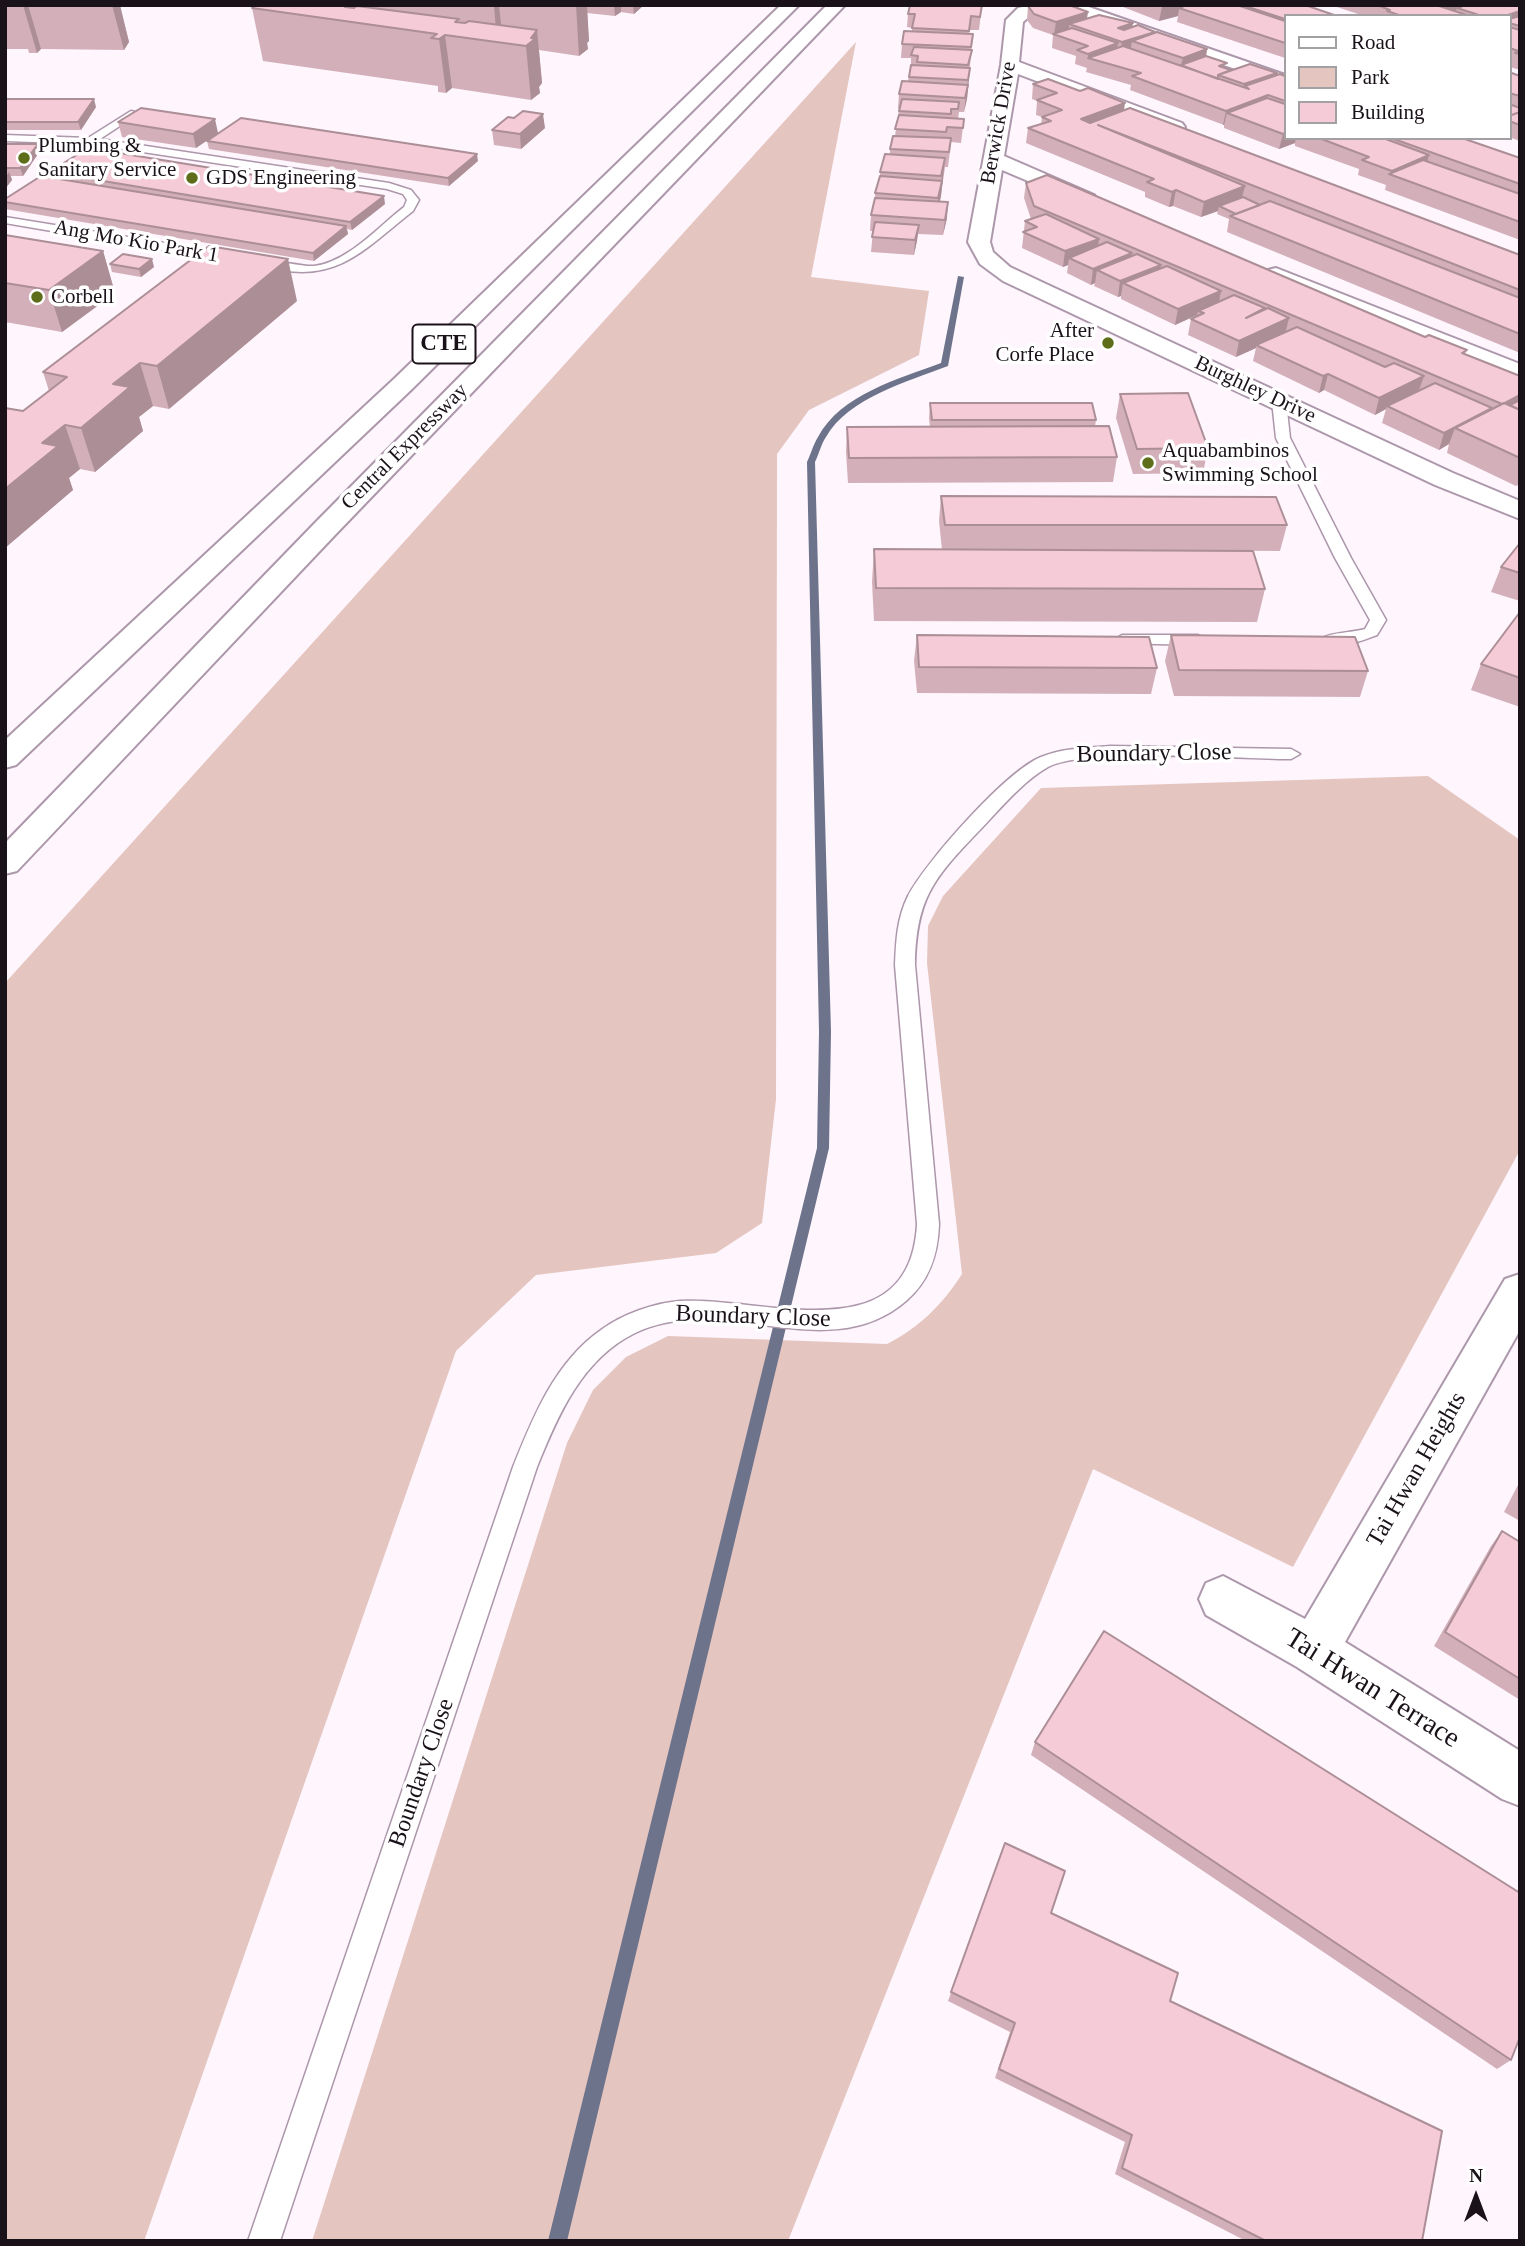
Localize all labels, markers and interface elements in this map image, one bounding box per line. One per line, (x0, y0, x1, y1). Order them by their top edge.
legend (1284, 14, 1511, 140)
text: Road (1351, 30, 1395, 54)
street label: Berwick Drive (976, 60, 1022, 186)
text: Park (1351, 65, 1390, 89)
text: Building (1351, 100, 1425, 124)
place label: Plumbing & Sanitary Service (38, 133, 176, 183)
marker: Plumbing & Sanitary Service (16, 150, 32, 166)
place label: GDS Engineering (206, 165, 356, 191)
marker: GDS Engineering (184, 170, 200, 186)
street label: Ang Mo Kio Park 1 (52, 215, 220, 269)
place label: Corbell (51, 284, 114, 310)
marker: Corbell (29, 289, 45, 305)
place label: After Corfe Place (995, 318, 1094, 368)
road number: CTE (412, 324, 476, 364)
marker: After Corfe Place (1100, 335, 1116, 351)
street label: Burghley Drive (1190, 351, 1320, 429)
street label: Central Expressway (337, 379, 473, 515)
place label: Aquabambinos Swimming School (1162, 438, 1318, 488)
marker: Aquabambinos Swimming School (1140, 455, 1156, 471)
street label: Boundary Close (1076, 738, 1232, 770)
street label: Boundary Close (675, 1300, 831, 1334)
street label: Tai Hwan Heights (1361, 1387, 1473, 1553)
street label: Tai Hwan Terrace (1278, 1622, 1466, 1756)
street label: Boundary Close (383, 1695, 461, 1851)
north arrow (1441, 2162, 1511, 2232)
text: N (1469, 2165, 1483, 2186)

